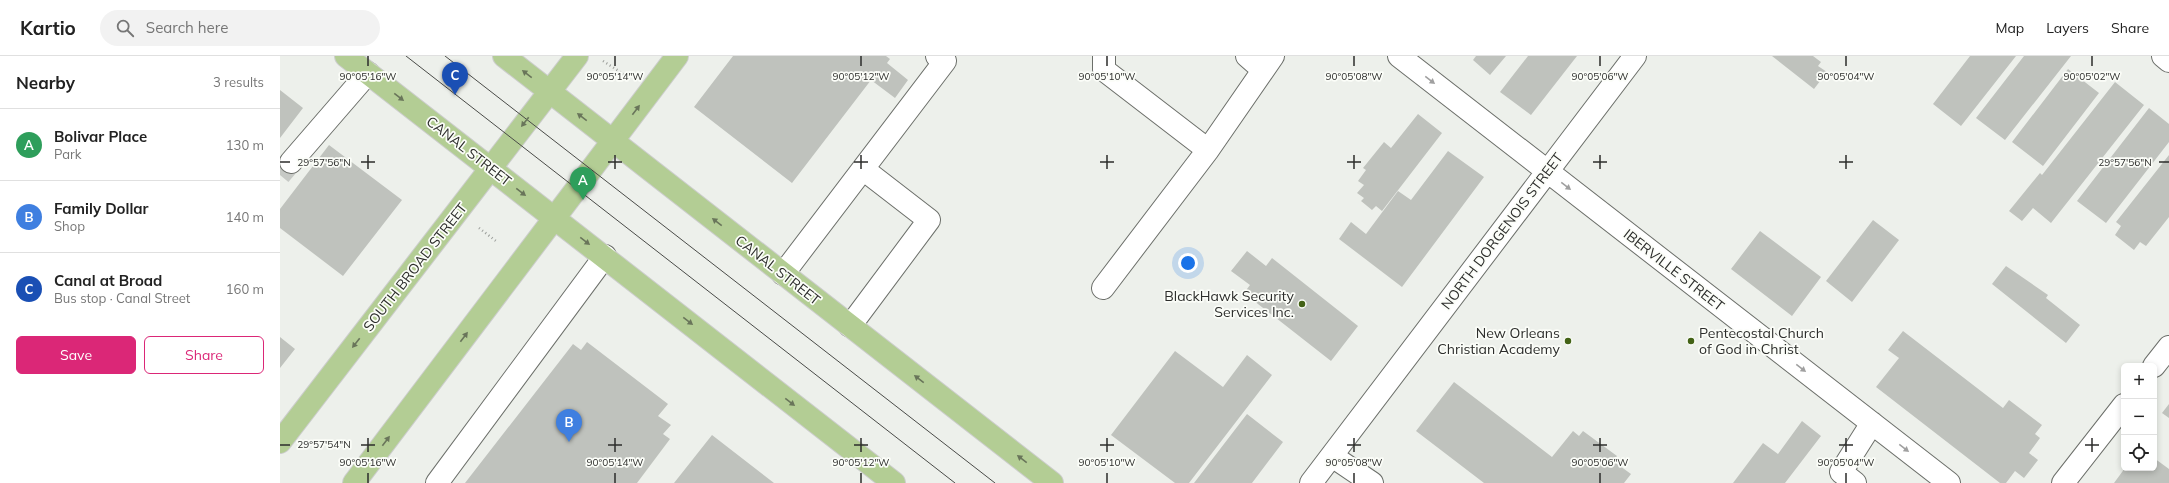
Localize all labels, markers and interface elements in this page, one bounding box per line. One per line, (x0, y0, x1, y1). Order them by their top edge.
search box (100, 10, 380, 46)
text: Kartio (20, 16, 76, 40)
icon: search (114, 17, 136, 39)
text: Search here (146, 18, 228, 37)
text: Map (1995, 19, 2024, 37)
text: Layers (2046, 19, 2089, 37)
text: Share (2111, 19, 2149, 37)
pin: C (442, 62, 468, 95)
one-way arrow (521, 69, 532, 78)
text: 90°05'16"W (340, 70, 396, 83)
text: 90°05'14"W (587, 70, 643, 83)
text: 90°05'12"W (833, 70, 889, 83)
text: 90°05'10"W (1079, 70, 1135, 83)
text: 90°05'08"W (1326, 70, 1382, 83)
text: 90°05'06"W (1572, 70, 1628, 83)
text: 90°05'04"W (1818, 70, 1874, 83)
text: 90°05'02"W (2064, 70, 2120, 83)
text: Nearby (16, 72, 75, 93)
text: 3 results (213, 74, 264, 90)
one-way arrow (1425, 76, 1436, 84)
one-way arrow (394, 93, 405, 101)
one-way arrow (631, 104, 640, 115)
street label: CANAL STREET (423, 112, 516, 190)
one-way arrow (576, 112, 587, 121)
one-way arrow (521, 116, 529, 127)
text: Bolivar Place (54, 127, 147, 146)
text: A (24, 137, 34, 153)
text: 130 m (226, 137, 264, 153)
text: Park (54, 146, 81, 162)
street label: NORTH DORGENOIS STREET (1437, 149, 1567, 313)
text: 29°57'56"N (297, 156, 351, 169)
text: 29°57'56"N (2098, 156, 2152, 169)
pin: A (570, 167, 596, 200)
one-way arrow (1560, 181, 1571, 190)
one-way arrow (516, 187, 527, 196)
text: Family Dollar (54, 199, 149, 218)
street label: SOUTH BROAD STREET (359, 199, 471, 335)
text: B (25, 209, 33, 225)
text: 140 m (226, 209, 264, 225)
text: Shop (54, 218, 85, 234)
one-way arrow (711, 218, 722, 227)
street label: IBERVILLE STREET (1620, 225, 1728, 315)
street label: CANAL STREET (732, 231, 825, 309)
one-way arrow (580, 237, 591, 246)
your location (1178, 253, 1198, 273)
text: Canal at Broad (54, 271, 162, 290)
text: C (25, 281, 33, 297)
text: 160 m (226, 281, 264, 297)
place label: BlackHawk Security Services Inc. (1164, 287, 1295, 321)
text: Bus stop · Canal Street (54, 290, 190, 306)
marker: BlackHawk Security Services Inc. (1297, 299, 1307, 309)
one-way arrow (682, 317, 693, 326)
place label: New Orleans Christian Academy (1437, 324, 1561, 358)
place label: Pentecostal Church of God in Christ (1699, 324, 1824, 358)
one-way arrow (460, 332, 468, 342)
button: Save (16, 336, 136, 374)
button: Share (144, 336, 264, 374)
marker: New Orleans Christian Academy (1563, 336, 1573, 346)
marker: Pentecostal Church of God in Christ (1686, 336, 1696, 346)
one-way arrow (352, 338, 360, 349)
map controls (2121, 363, 2157, 471)
button: + (2121, 363, 2157, 399)
one-way arrow (1796, 364, 1807, 373)
one-way arrow (913, 375, 924, 384)
one-way arrow (784, 397, 795, 406)
button: − (2121, 399, 2157, 435)
pin: B (556, 409, 582, 442)
one-way arrow (382, 435, 390, 446)
button: locate (2121, 435, 2157, 471)
text: 29°57'54"N (297, 438, 351, 451)
one-way arrow (1898, 444, 1909, 453)
one-way arrow (1016, 455, 1027, 463)
text: 90°05'16"W (340, 456, 396, 469)
text: 90°05'14"W (587, 456, 643, 469)
text: 90°05'12"W (833, 456, 889, 469)
text: 90°05'10"W (1079, 456, 1135, 469)
text: 90°05'08"W (1326, 456, 1382, 469)
text: 90°05'06"W (1572, 456, 1628, 469)
text: 90°05'04"W (1818, 456, 1874, 469)

